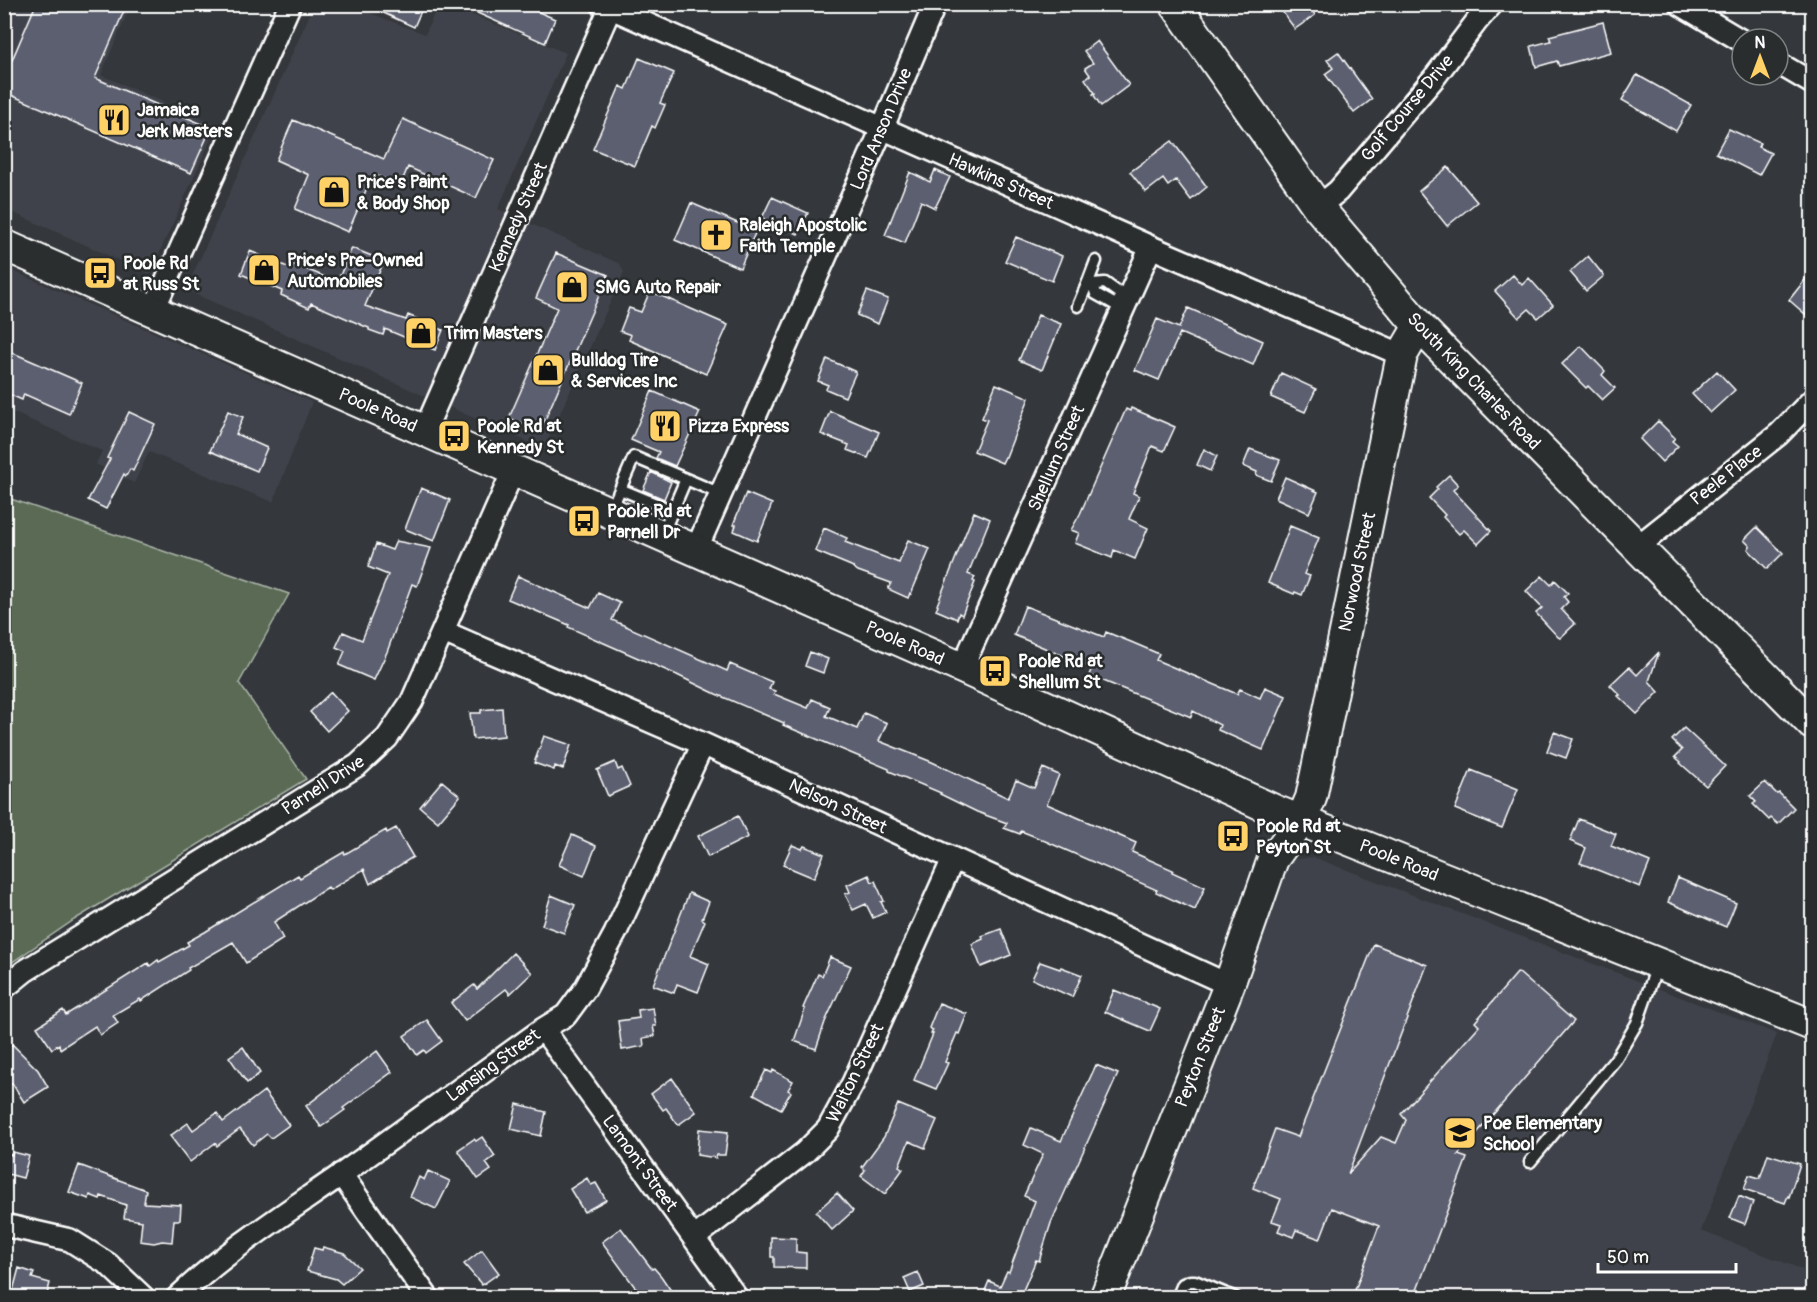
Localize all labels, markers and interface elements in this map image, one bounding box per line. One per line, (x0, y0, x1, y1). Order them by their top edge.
north arrow (1730, 27, 1790, 87)
text: N (1755, 33, 1766, 53)
street label: Golf Course Drive (1356, 50, 1459, 167)
street label: Lord Anson Drive (845, 65, 918, 194)
place label: Jamaica Jerk Masters (137, 99, 233, 143)
restaurant icon: Jamaica Jerk Masters (96, 102, 132, 138)
street label: Hawkins Street (944, 148, 1058, 215)
street label: Kennedy Street (484, 158, 553, 276)
place label: Price's Paint & Body Shop (357, 171, 450, 215)
shop icon: Price's Paint & Body Shop (316, 174, 352, 210)
place label: Raleigh Apostolic Faith Temple (739, 214, 867, 258)
church icon: Raleigh Apostolic Faith Temple (698, 217, 734, 253)
place label: Price's Pre-Owned Automobiles (287, 249, 424, 293)
place label: Poole Rd at Russ St (123, 252, 200, 296)
shop icon: Price's Pre-Owned Automobiles (246, 252, 282, 288)
bus stop icon: Poole Rd at Russ St (82, 255, 118, 291)
shop icon: SMG Auto Repair (554, 269, 590, 305)
place label: SMG Auto Repair (595, 276, 722, 299)
street label: South King Charles Road (1402, 308, 1545, 455)
shop icon: Trim Masters (403, 315, 439, 351)
place label: Trim Masters (443, 322, 543, 345)
place label: Bulldog Tire & Services Inc (571, 349, 678, 393)
shop icon: Bulldog Tire & Services Inc (530, 352, 566, 388)
street label: Poole Road (335, 383, 421, 438)
street label: Shellum Street (1023, 401, 1090, 515)
restaurant icon: Pizza Express (647, 408, 683, 444)
place label: Poole Rd at Kennedy St (477, 415, 564, 459)
place label: Pizza Express (688, 415, 790, 438)
bus stop icon: Poole Rd at Kennedy St (436, 418, 472, 454)
street label: Peele Place (1686, 440, 1767, 511)
place label: Poole Rd at Parnell Dr (607, 500, 692, 544)
bus stop icon: Poole Rd at Parnell Dr (566, 503, 602, 539)
street label: Norwood Street (1334, 510, 1382, 634)
street label: Poole Road (862, 616, 948, 671)
place label: Poole Rd at Shellum St (1018, 650, 1103, 694)
bus stop icon: Poole Rd at Shellum St (977, 653, 1013, 689)
street label: Parnell Drive (278, 750, 369, 821)
street label: Nelson Street (785, 774, 891, 840)
place label: Poole Rd at Peyton St (1256, 815, 1341, 859)
bus stop icon: Poole Rd at Peyton St (1215, 818, 1251, 854)
street label: Poole Road (1356, 834, 1442, 887)
street label: Peyton Street (1170, 1003, 1231, 1111)
street label: Walton Street (822, 1019, 890, 1127)
street label: Lansing Street (442, 1023, 545, 1107)
street label: Lamont Street (597, 1110, 683, 1217)
place label: Poe Elementary School (1483, 1112, 1602, 1156)
school or university icon: Poe Elementary School (1442, 1115, 1478, 1151)
scale bar (1598, 1236, 1736, 1274)
text: 50 m (1607, 1246, 1649, 1269)

